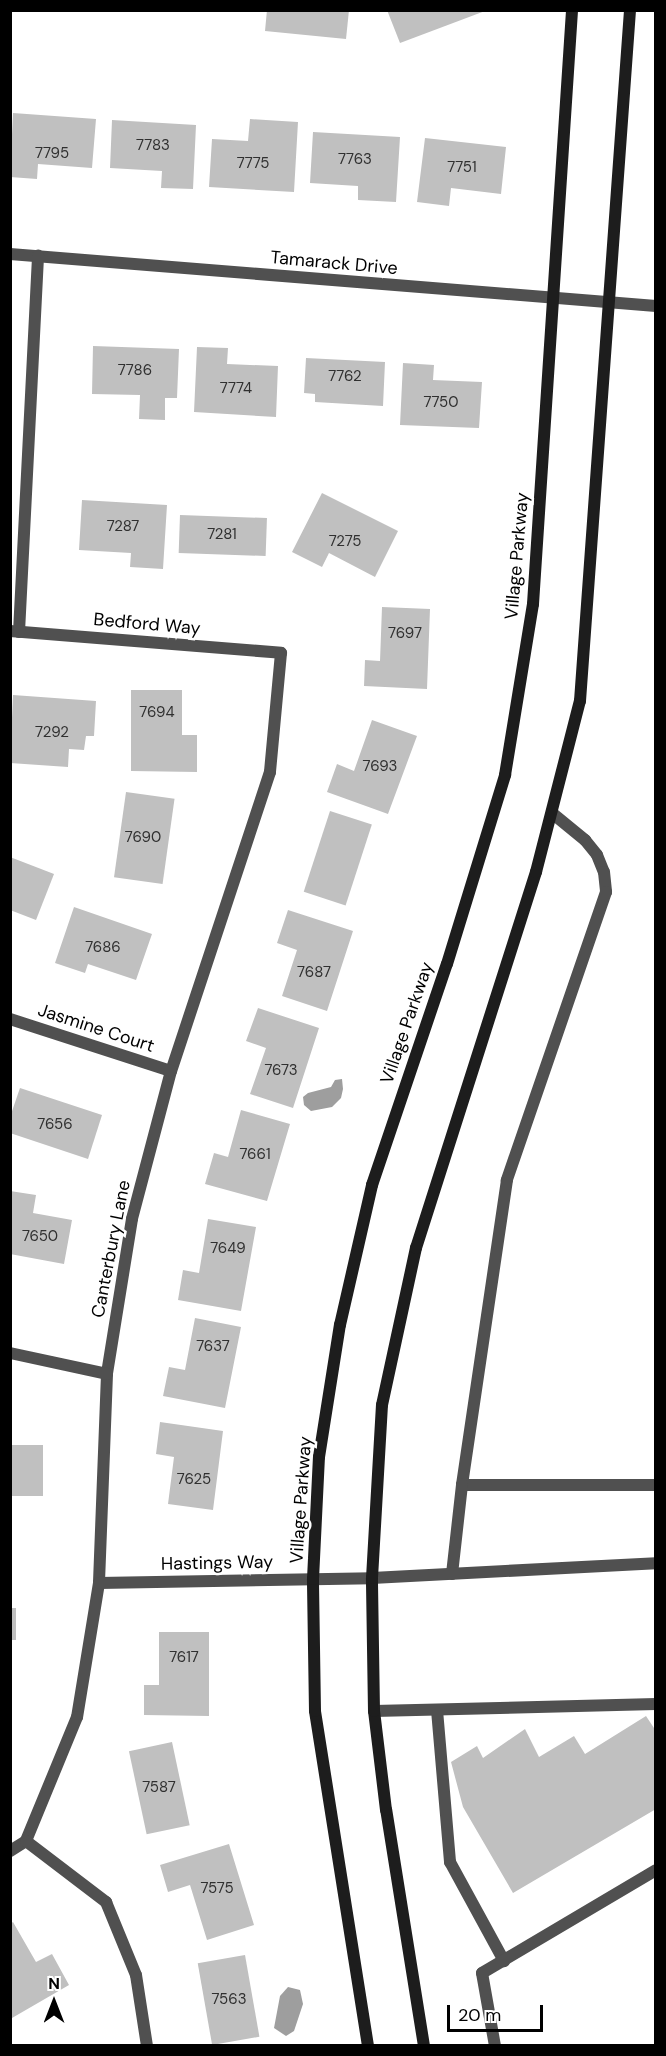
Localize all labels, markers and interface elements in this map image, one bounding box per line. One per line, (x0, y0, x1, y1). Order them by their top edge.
house number: 7783 (136, 137, 170, 155)
house number: 7795 (35, 145, 69, 163)
house number: 7763 (338, 151, 372, 169)
house number: 7775 (237, 155, 269, 173)
house number: 7751 (447, 159, 477, 177)
street label: Tamarack Drive (269, 247, 399, 279)
house number: 7786 (118, 362, 152, 380)
house number: 7762 (328, 368, 362, 386)
house number: 7774 (220, 380, 252, 398)
house number: 7750 (424, 394, 458, 412)
street label: Village Parkway (501, 492, 533, 620)
house number: 7287 (107, 518, 139, 536)
house number: 7281 (207, 526, 237, 544)
house number: 7275 (329, 533, 361, 551)
street label: Bedford Way (93, 609, 201, 639)
house number: 7697 (388, 625, 422, 643)
house number: 7694 (139, 704, 175, 722)
house number: 7292 (35, 724, 69, 742)
house number: 7693 (363, 758, 397, 776)
house number: 7690 (125, 829, 161, 847)
house number: 7686 (85, 939, 121, 957)
street label: Village Parkway (376, 959, 438, 1087)
house number: 7687 (297, 964, 331, 982)
street label: Jasmine Court (35, 999, 157, 1057)
house number: 7673 (264, 1062, 298, 1080)
house number: 7656 (37, 1116, 73, 1134)
house number: 7661 (239, 1146, 271, 1164)
street label: Canterbury Lane (87, 1178, 135, 1320)
house number: 7650 (22, 1228, 58, 1246)
house number: 7649 (210, 1240, 246, 1258)
house number: 7637 (196, 1338, 230, 1356)
street label: Village Parkway (286, 1436, 316, 1564)
house number: 7625 (177, 1471, 211, 1489)
street label: Hastings Way (161, 1551, 273, 1575)
house number: 7617 (169, 1649, 199, 1667)
house number: 7587 (142, 1779, 176, 1797)
house number: 7575 (200, 1880, 234, 1898)
north arrow (24, 1972, 84, 2032)
text: N (48, 1973, 60, 1994)
house number: 7563 (211, 1991, 247, 2009)
scale bar (450, 1993, 546, 2031)
text: 20 m (458, 2003, 501, 2027)

